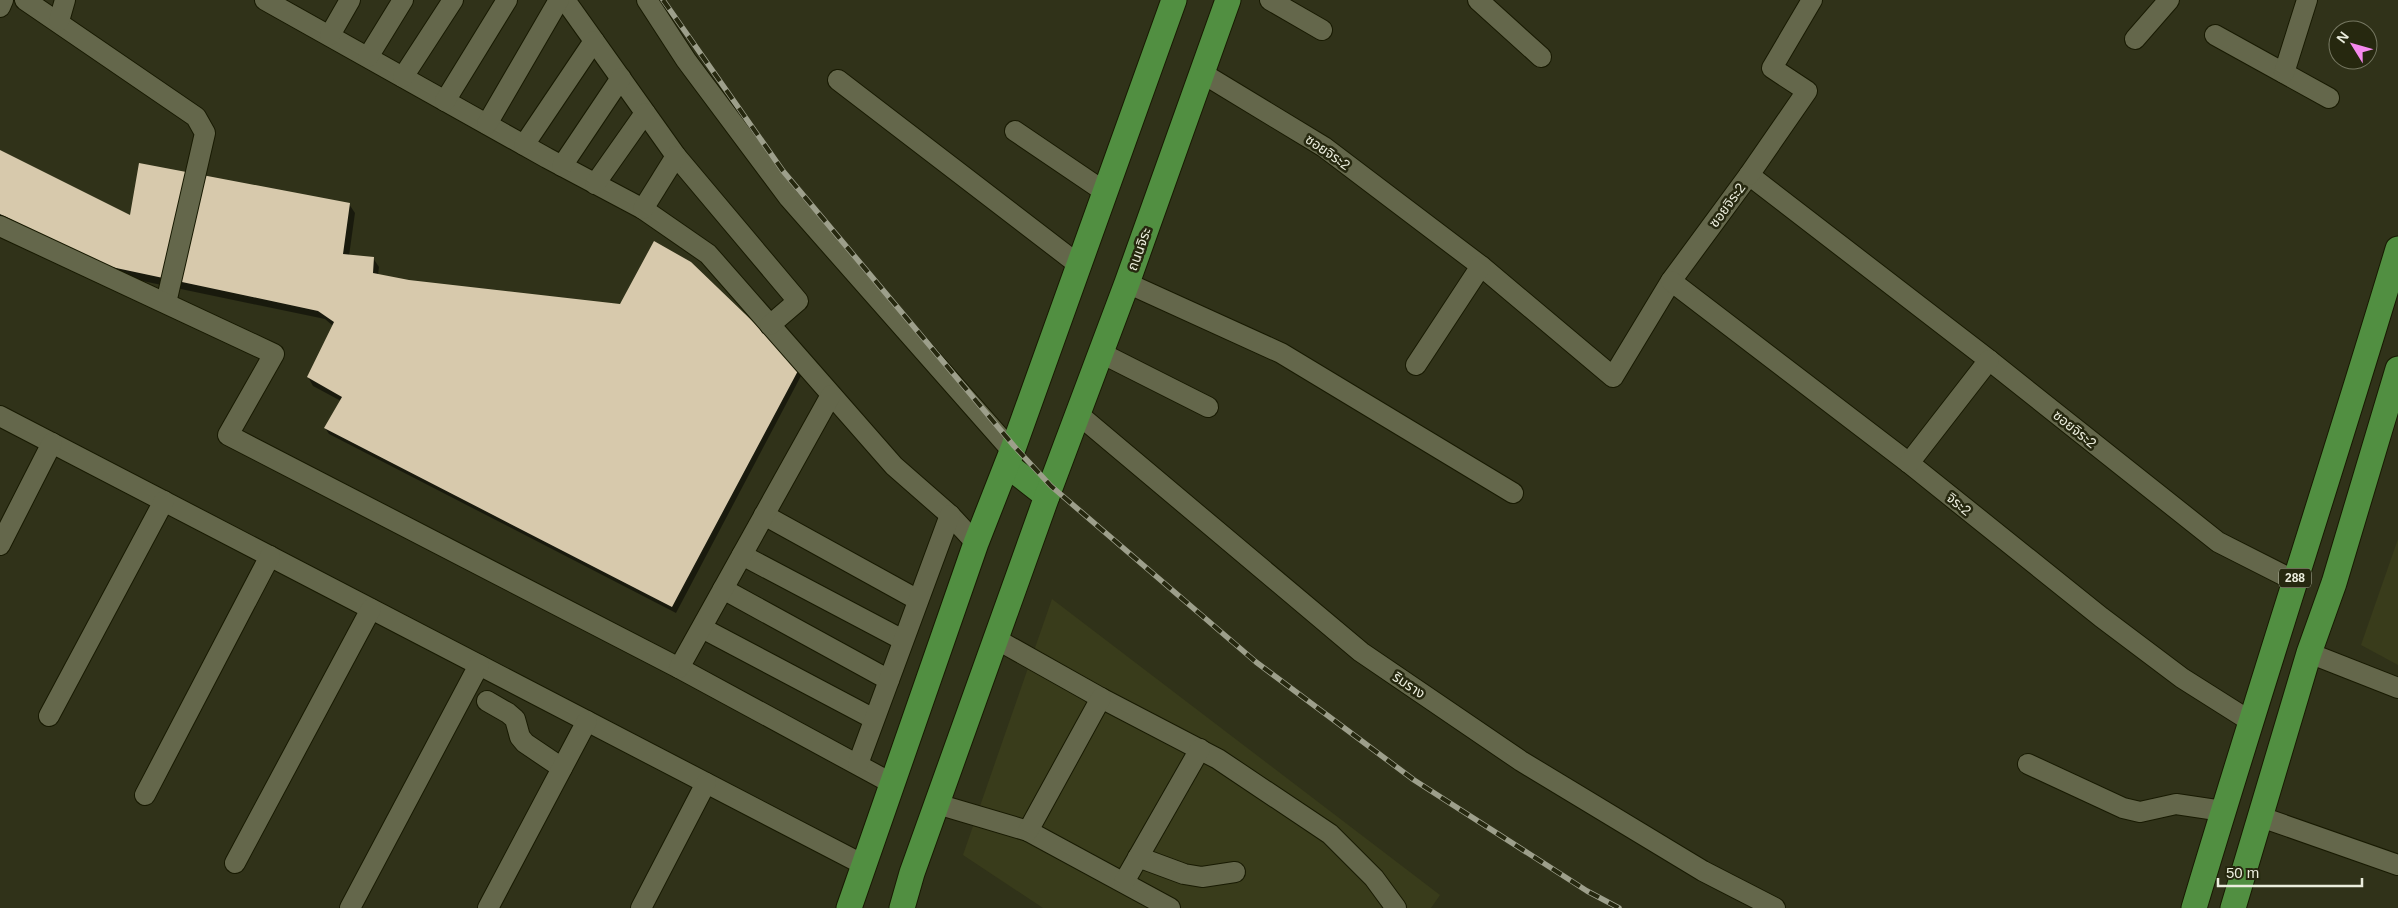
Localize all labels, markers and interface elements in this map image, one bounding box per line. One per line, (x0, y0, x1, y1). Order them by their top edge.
north arrow (2328, 20, 2378, 70)
text: N (2333, 28, 2352, 46)
street label: ซอยจิระ2 (1303, 131, 1354, 173)
street label: ซอยจิระ2 (1706, 180, 1749, 230)
street label: ถนนจิระ (1124, 225, 1154, 273)
street label: ซอยจิระ2 (2050, 407, 2100, 451)
street label: จิระ2 (1943, 489, 1975, 519)
road number: 288 (2279, 568, 2311, 588)
street label: ริมราง (1389, 668, 1428, 702)
scale bar (2218, 856, 2362, 888)
text: 50 m (2226, 864, 2259, 881)

